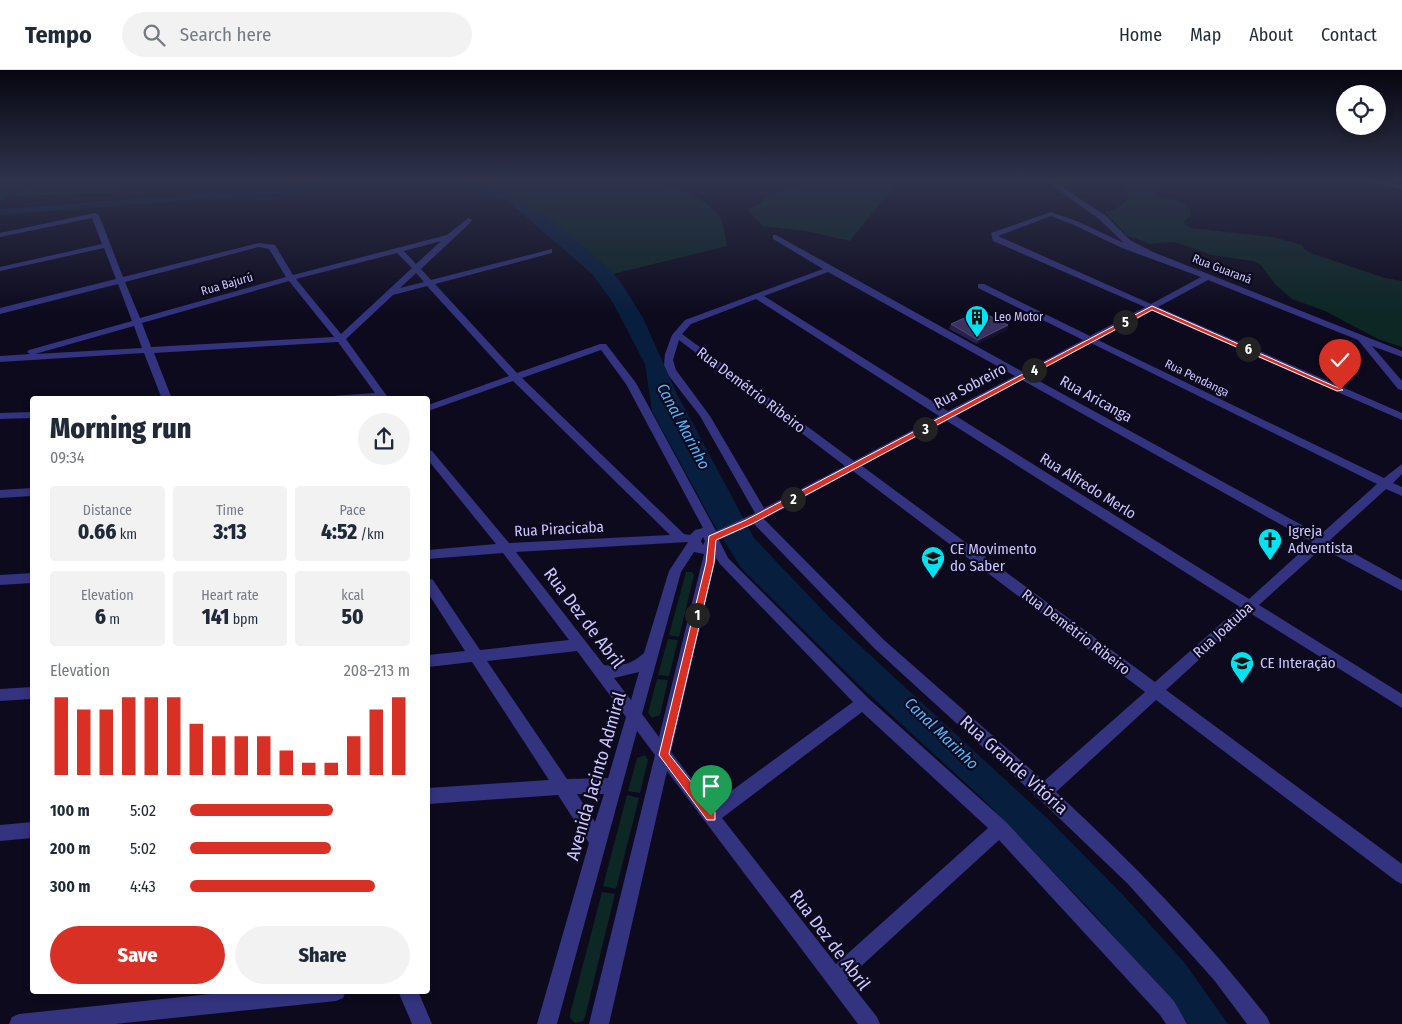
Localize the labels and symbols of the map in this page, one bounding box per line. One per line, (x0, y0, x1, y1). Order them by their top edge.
street label: Rua Guaraná (1190, 251, 1254, 287)
street label: Rua Bajurú (199, 270, 255, 298)
building icon: Leo Motor (964, 304, 990, 338)
place label: Leo Motor (994, 310, 1044, 324)
pin: 5 (1112, 310, 1138, 334)
pin: 6 (1236, 336, 1260, 362)
pin (1319, 339, 1361, 390)
street label: Rua Demétrio Ribeiro (693, 343, 809, 437)
street label: Rua Pendanga (1163, 356, 1231, 400)
pin: 4 (1022, 358, 1046, 382)
street label: Rua Sobreiro (931, 359, 1009, 412)
street label: Rua Aricanga (1057, 372, 1135, 426)
water label: Canal Marinho (653, 380, 714, 473)
pin: 3 (912, 416, 938, 442)
street label: Rua Alfredo Merlo (1037, 449, 1140, 523)
pin: 2 (780, 486, 806, 512)
street label: Rua Piracicaba (514, 518, 604, 540)
place label: Igreja Adventista (1288, 522, 1353, 557)
church icon: Igreja Adventista (1257, 527, 1283, 561)
place label: CE Movimento do Saber (950, 540, 1037, 575)
school or university icon: CE Movimento do Saber (920, 545, 946, 579)
street label: Rua Dez de Abril (539, 563, 629, 673)
street label: Rua Demétrio Ribeiro (1018, 585, 1134, 679)
street label: Rua Joatuba (1189, 599, 1257, 661)
pin: 1 (684, 602, 710, 628)
school or university icon: CE Interação (1229, 650, 1255, 684)
place label: CE Interação (1260, 654, 1336, 672)
street label: Avenida Jacinto Admiral (561, 689, 631, 863)
water label: Canal Marinho (901, 694, 982, 773)
street label: Rua Grande Vitória (955, 711, 1073, 819)
pin (690, 765, 732, 816)
street label: Rua Dez de Abril (785, 885, 875, 995)

